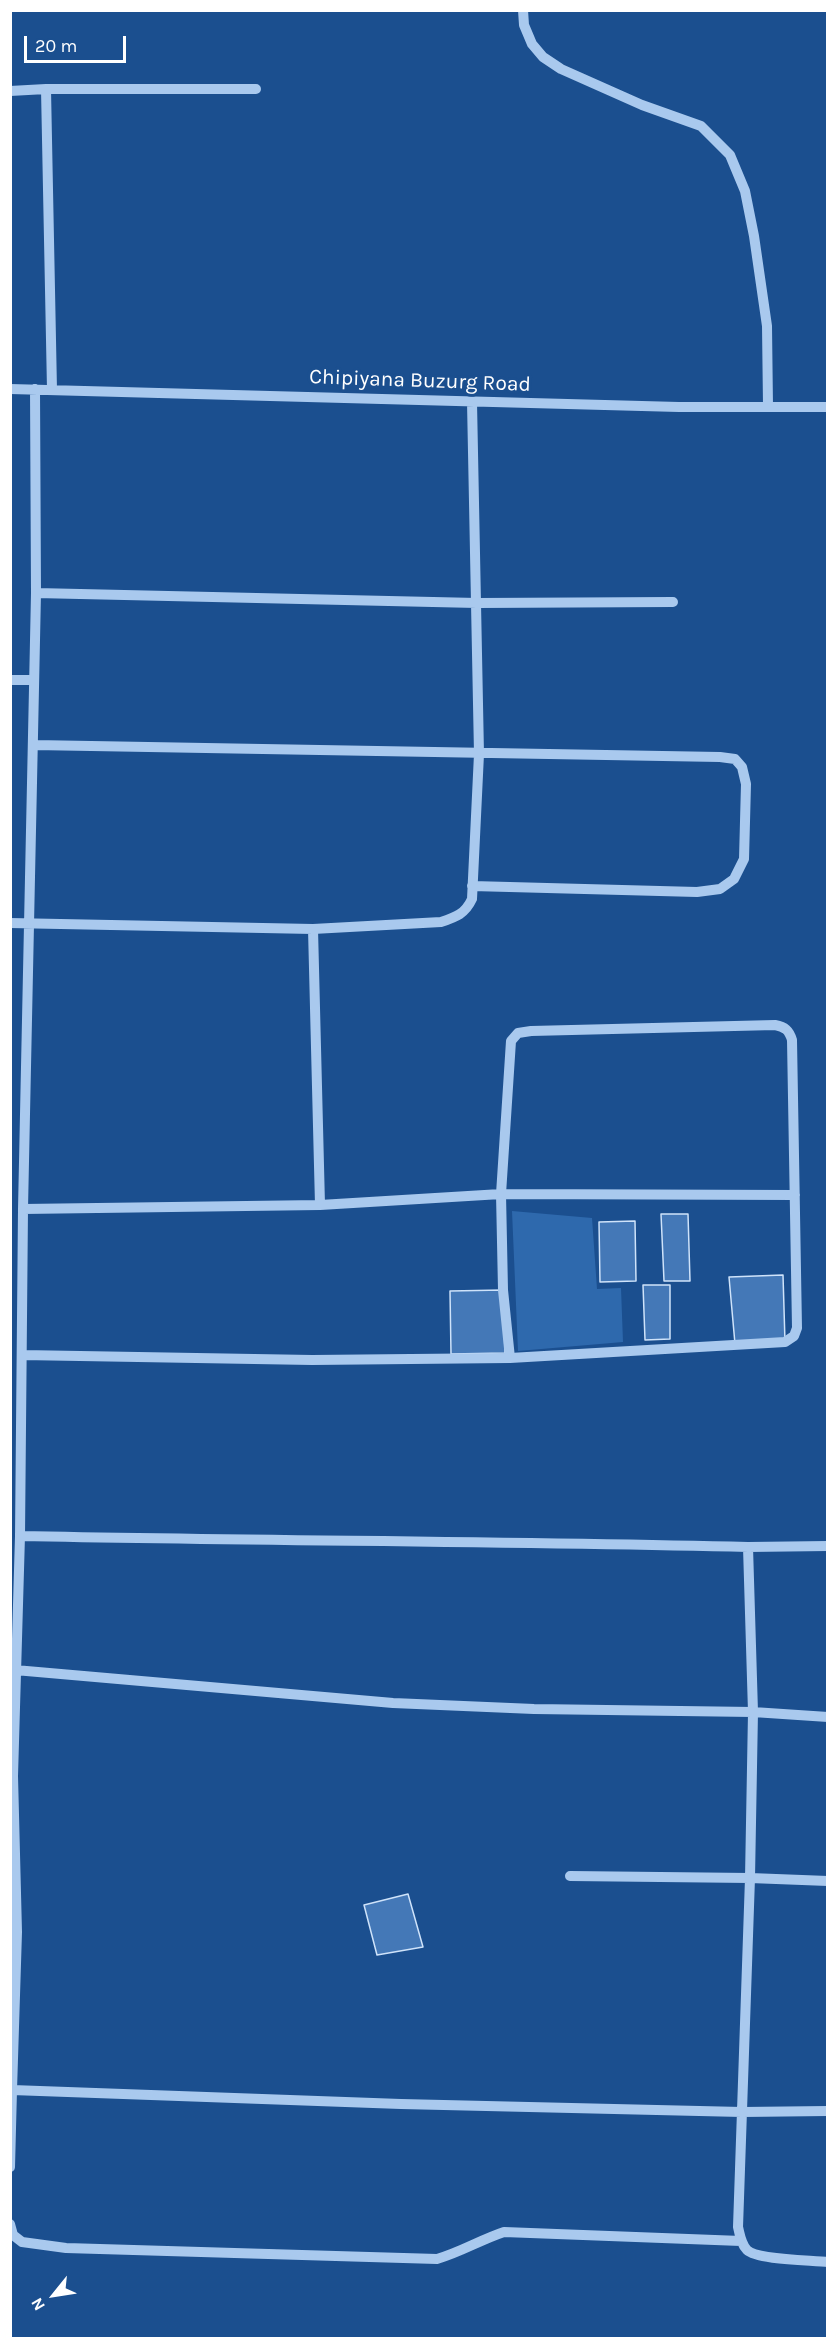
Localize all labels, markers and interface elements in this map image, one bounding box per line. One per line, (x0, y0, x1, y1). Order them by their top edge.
scale bar (27, 24, 129, 62)
text: 20 m (35, 35, 77, 57)
street label: Chipiyana Buzurg Road (309, 365, 531, 397)
north arrow (24, 2265, 84, 2325)
text: N (27, 2295, 49, 2314)

